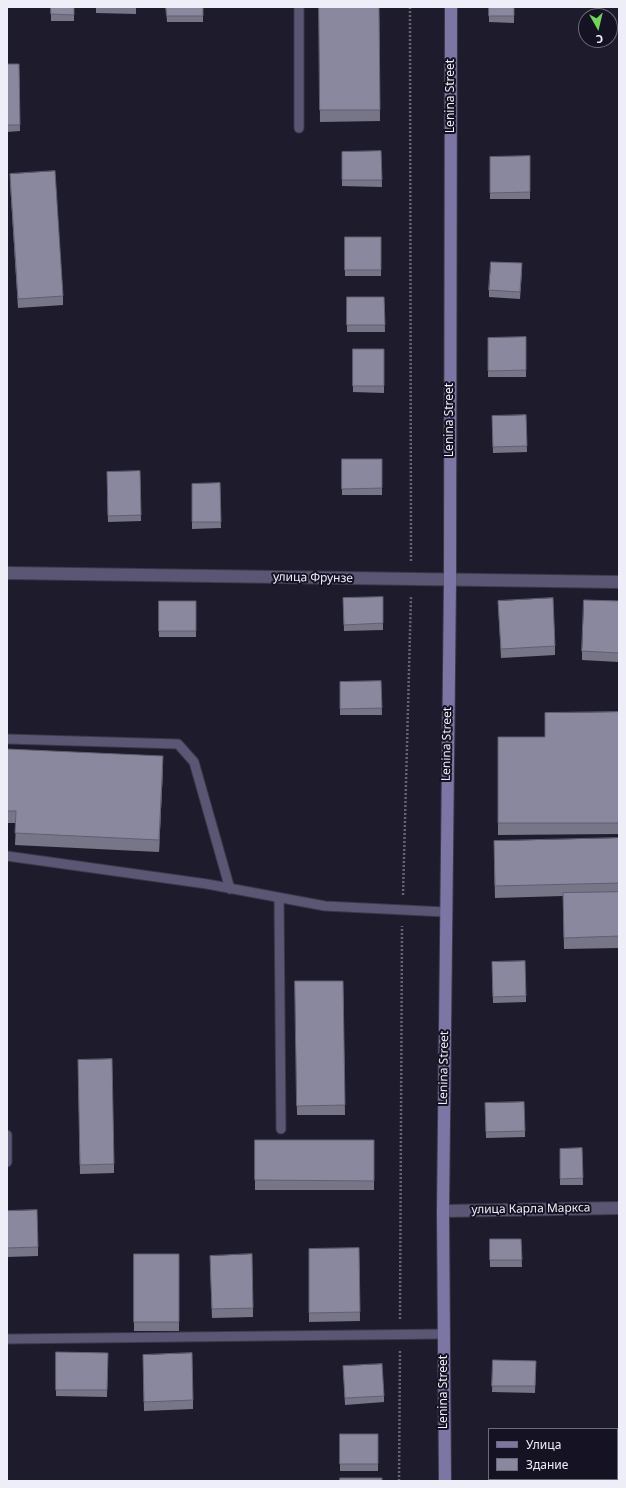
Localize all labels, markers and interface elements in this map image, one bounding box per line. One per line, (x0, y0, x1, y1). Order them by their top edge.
north arrow (578, 8, 618, 48)
text: С (595, 31, 604, 47)
street label: Lenina Street (444, 59, 458, 133)
street label: Lenina Street (443, 383, 457, 457)
street label: улица Фрунзе (273, 570, 353, 586)
street label: Lenina Street (439, 707, 455, 781)
street label: Lenina Street (436, 1031, 452, 1105)
street label: улица Карла Маркса (471, 1201, 591, 1217)
street label: Lenina Street (437, 1355, 451, 1429)
legend (488, 1428, 618, 1480)
text: Улица (526, 1436, 561, 1453)
text: Здание (526, 1456, 568, 1473)

